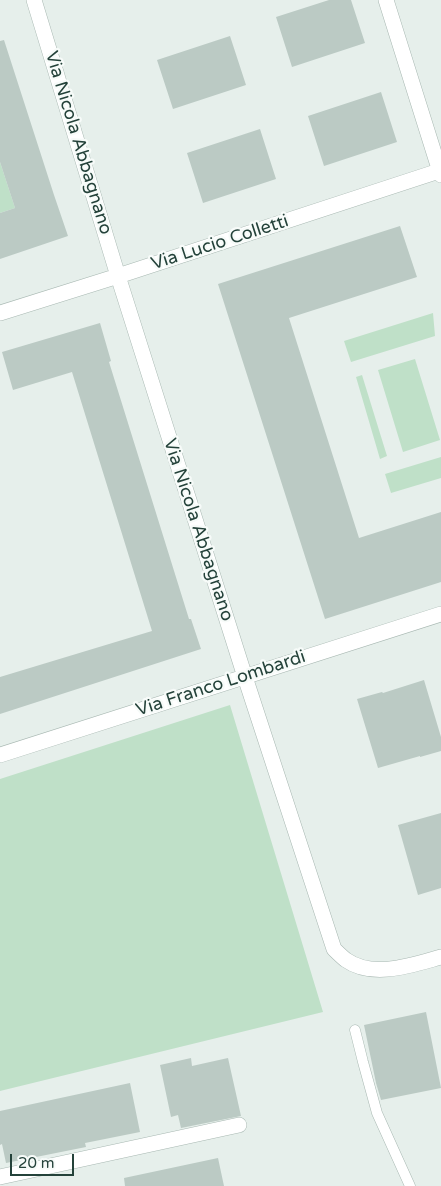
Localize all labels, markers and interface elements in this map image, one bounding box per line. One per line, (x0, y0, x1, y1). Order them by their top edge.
street label: Via Nicola Abbagnano (40, 49, 116, 237)
street label: Via Lucio Colletti (149, 211, 291, 275)
street label: Via Nicola Abbagnano (158, 436, 238, 624)
street label: Via Franco Lombardi (134, 646, 308, 722)
scale bar (12, 1144, 76, 1176)
text: 20 m (18, 1154, 55, 1172)

